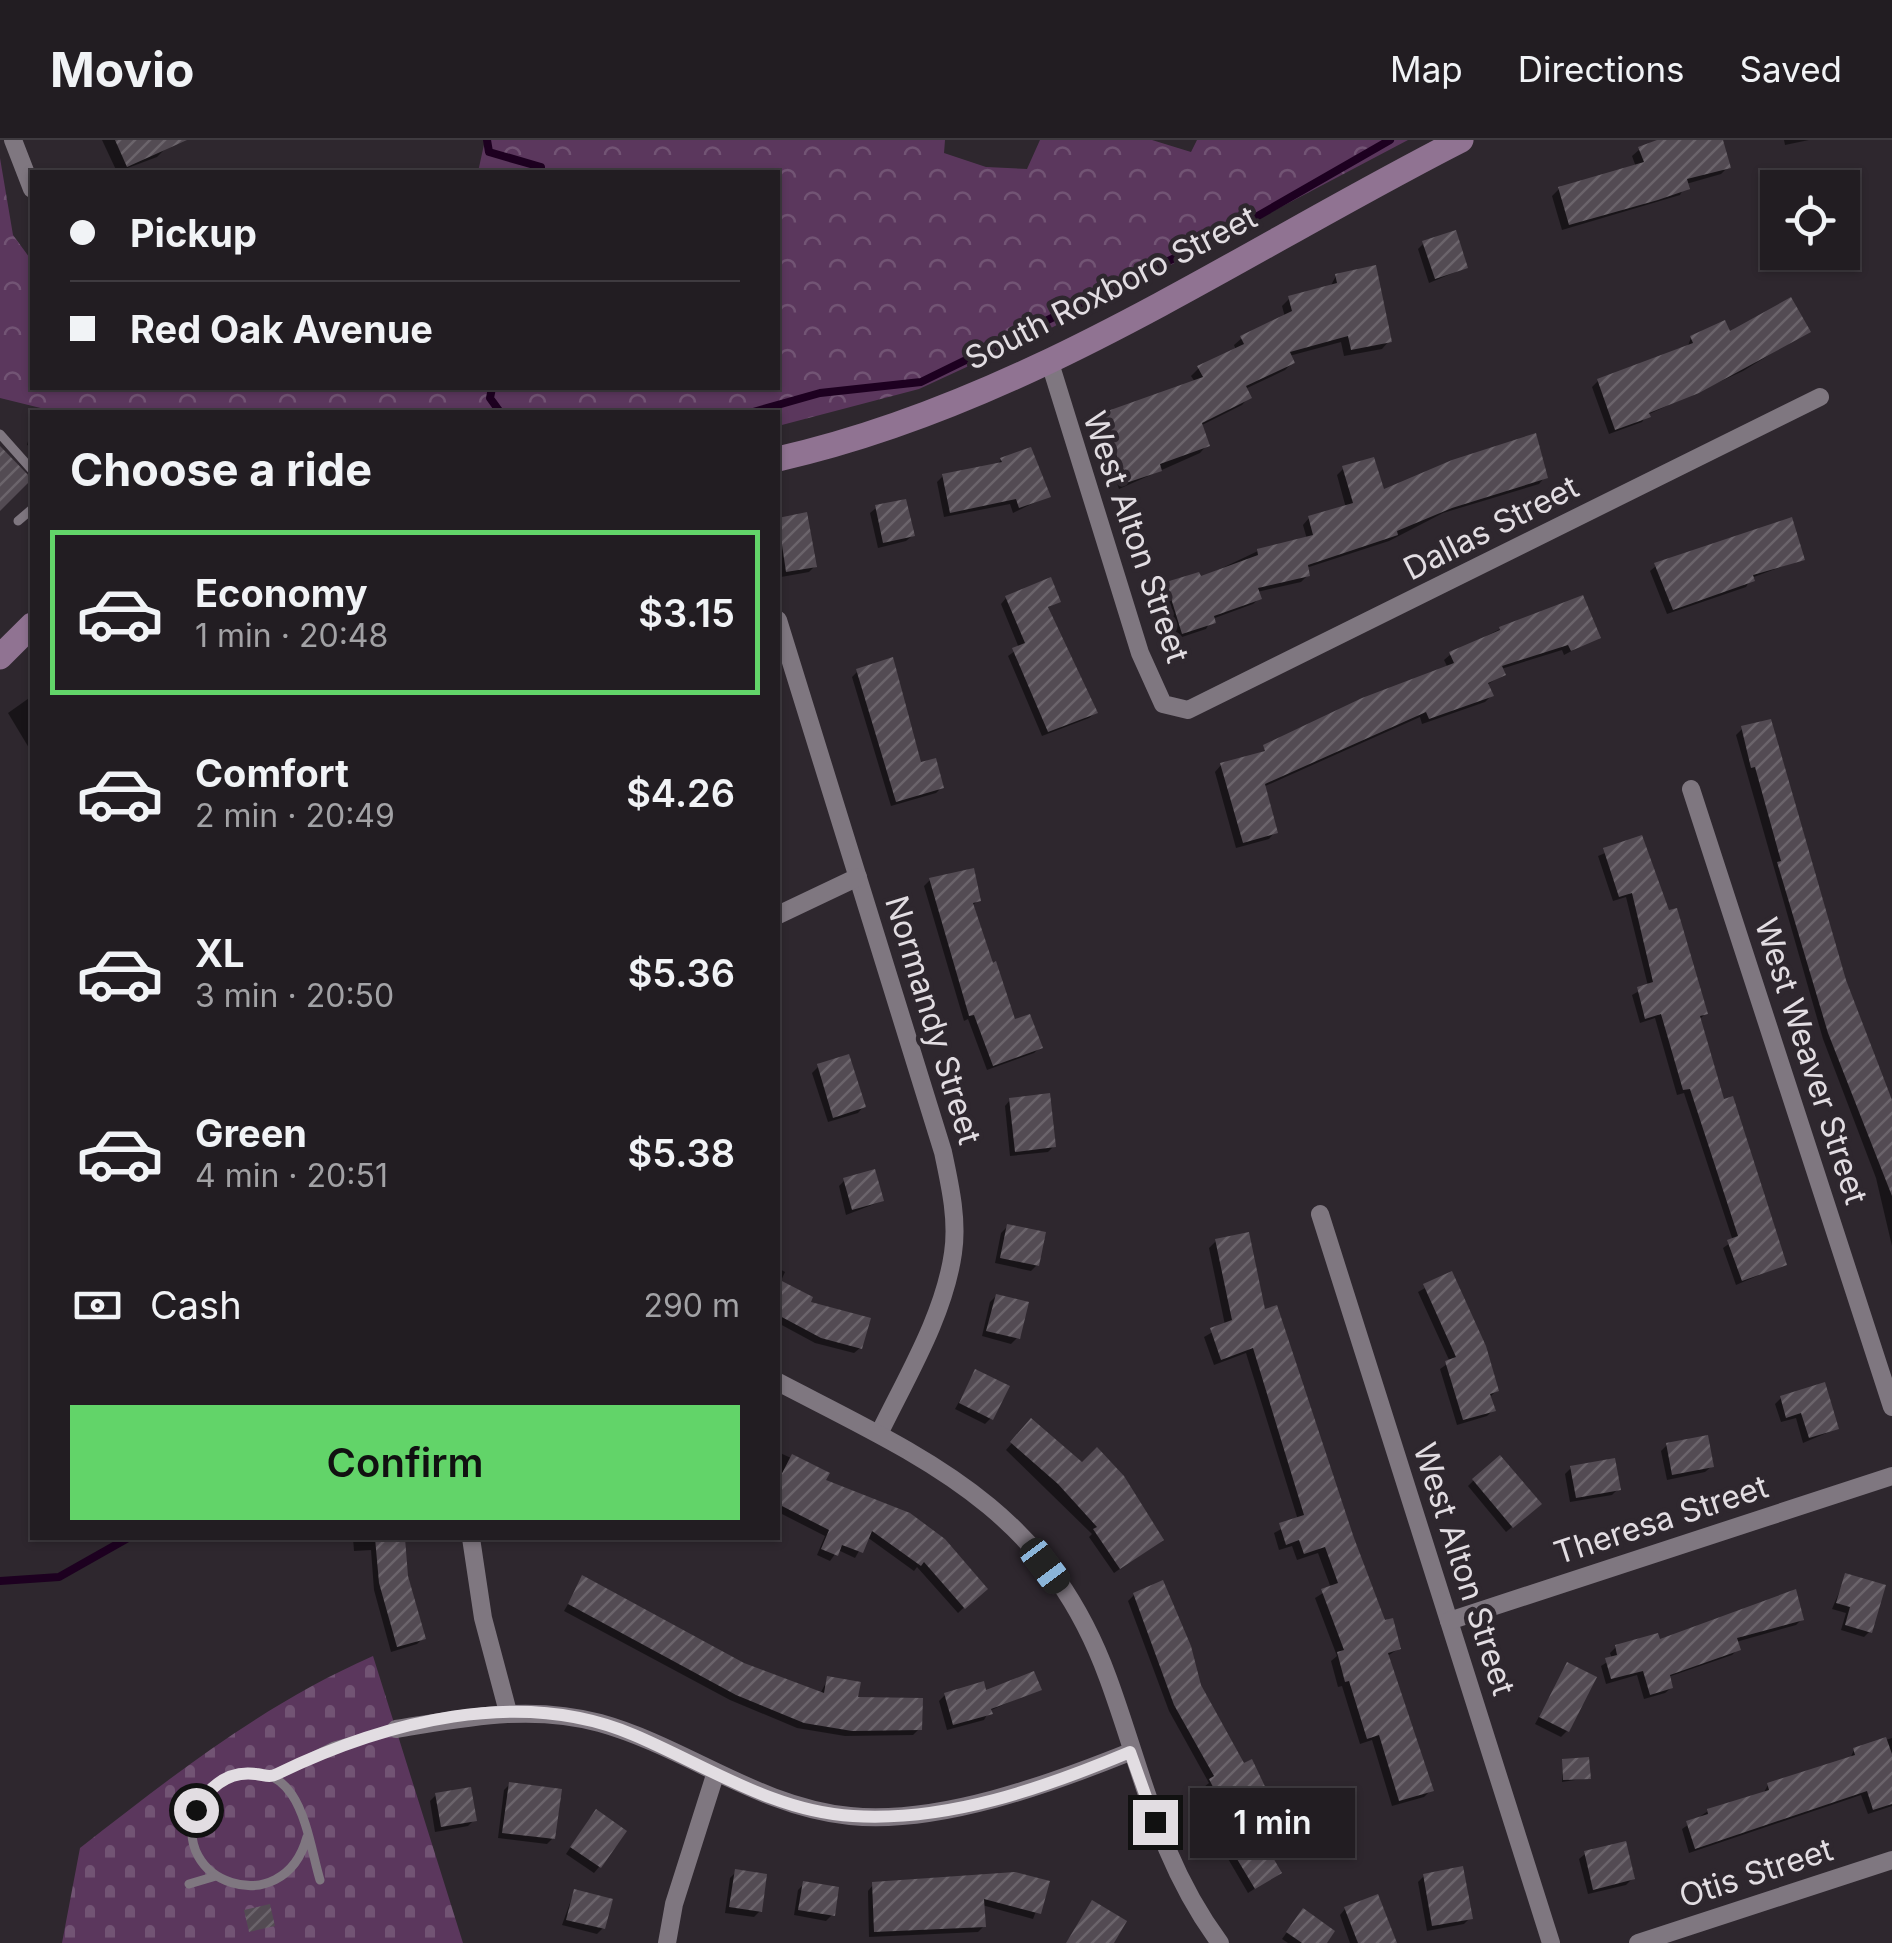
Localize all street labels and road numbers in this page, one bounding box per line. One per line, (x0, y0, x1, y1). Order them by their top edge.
street label: South Roxboro Street (959, 197, 1263, 378)
street label: West Alton Street (1075, 406, 1198, 667)
street label: Dallas Street (1397, 467, 1585, 588)
street label: Normandy Street (877, 891, 990, 1149)
street label: West Weaver Street (1747, 913, 1876, 1209)
street label: West Alton Street (1405, 1438, 1524, 1700)
street label: Theresa Street (1549, 1467, 1773, 1572)
street label: Otis Street (1674, 1829, 1837, 1916)

